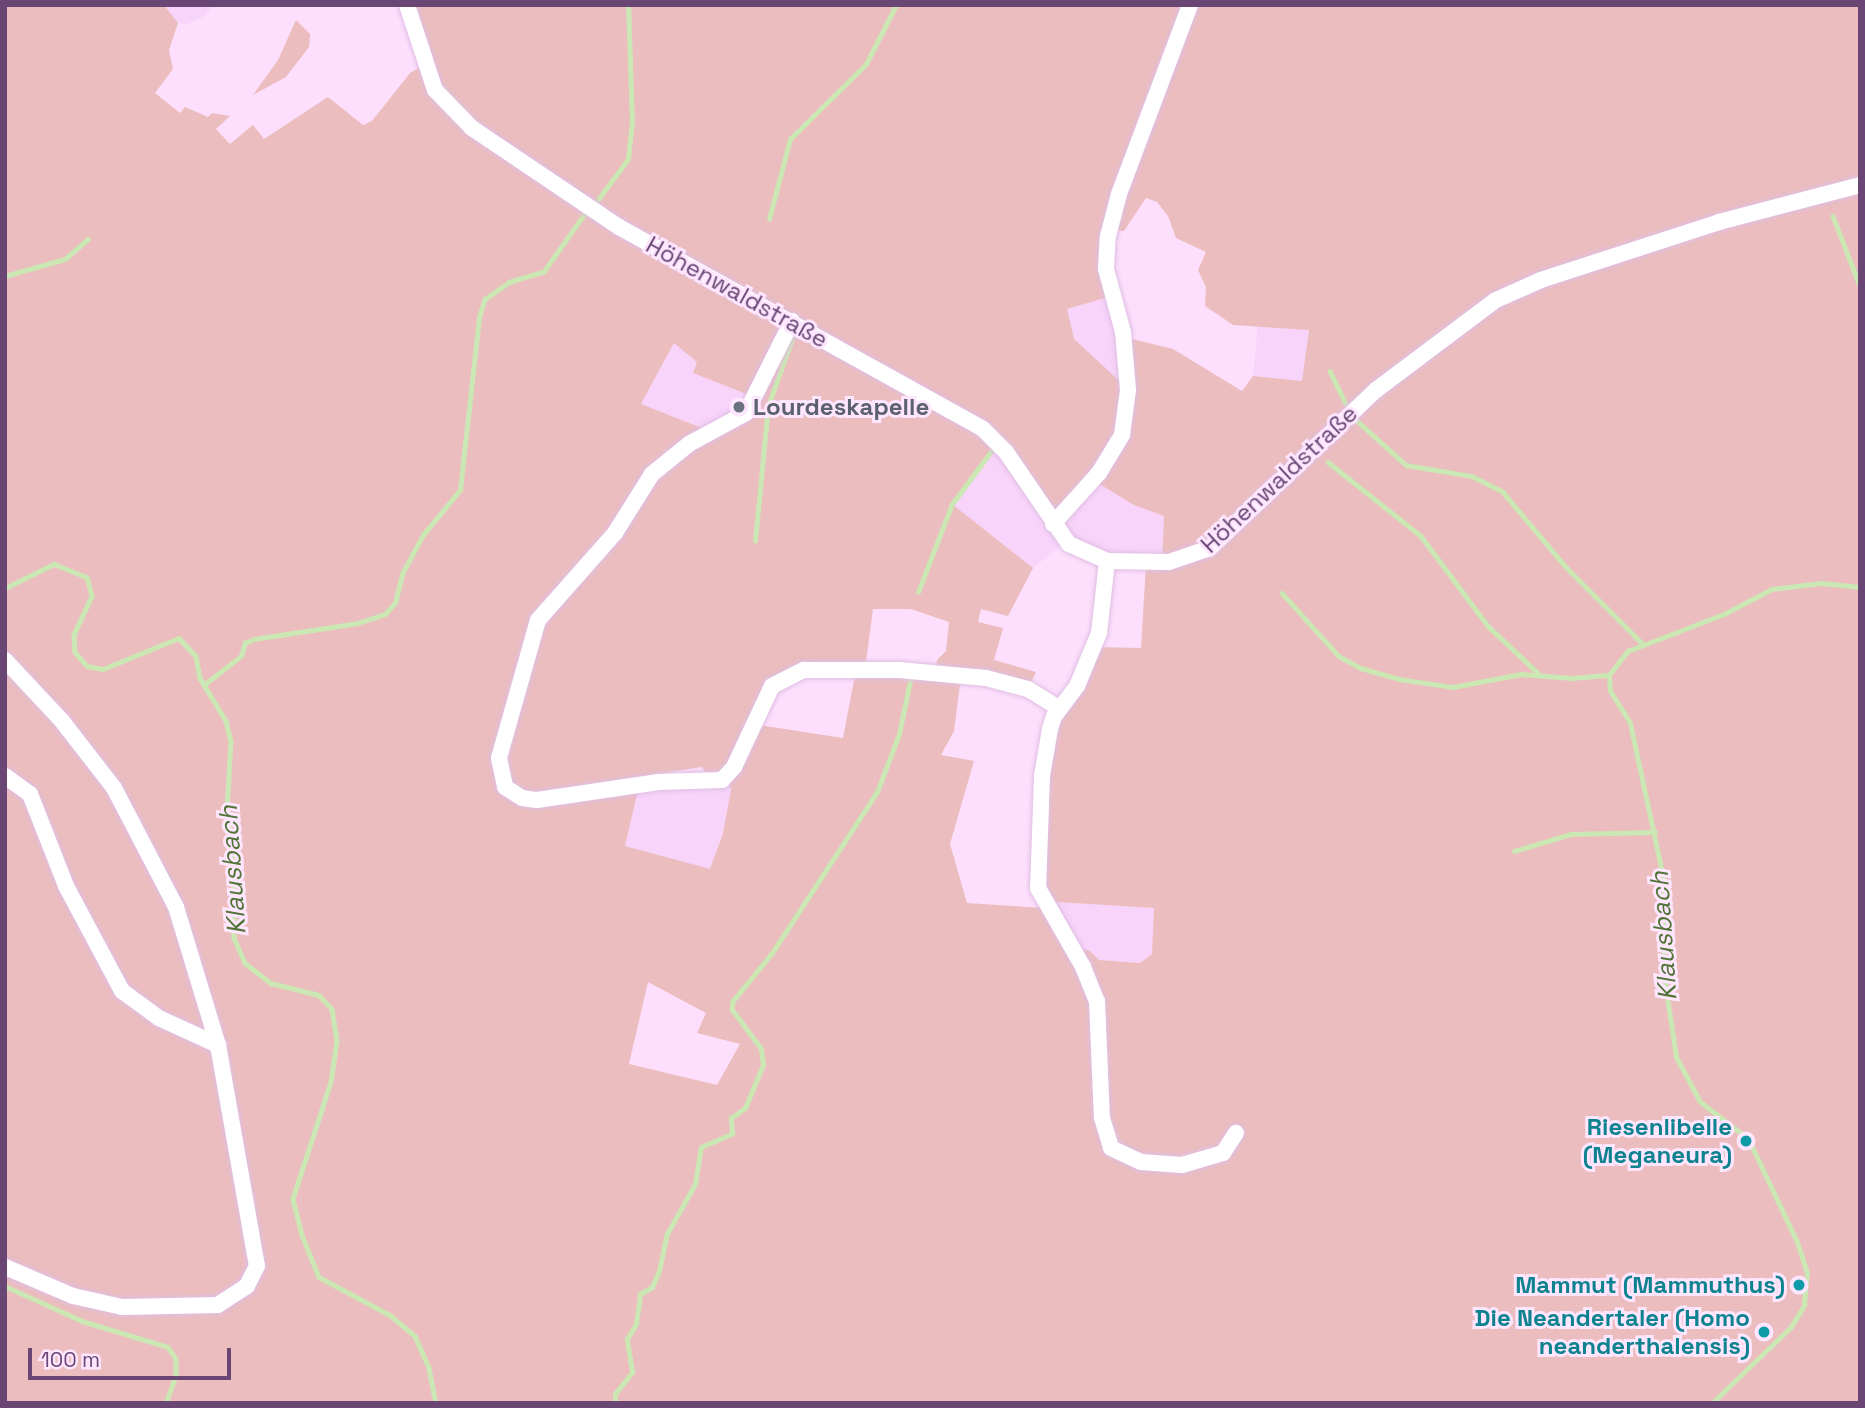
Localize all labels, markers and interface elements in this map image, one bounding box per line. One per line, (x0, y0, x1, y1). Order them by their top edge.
street label: Höhenwaldstraße (641, 230, 833, 354)
place label: Lourdeskapelle (753, 393, 929, 421)
marker: Lourdeskapelle (731, 399, 747, 415)
street label: Höhenwaldstraße (1195, 399, 1363, 559)
water label: Klausbach (213, 804, 253, 936)
water label: Klausbach (1644, 870, 1684, 1002)
place label: Riesenlibelle (Meganeura) (1583, 1113, 1732, 1169)
marker: Riesenlibelle (Meganeura) (1738, 1133, 1754, 1149)
place label: Mammut (Mammuthus) (1515, 1271, 1785, 1299)
marker: Mammut (Mammuthus) (1791, 1277, 1807, 1293)
place label: Die Neandertaler (Homo neanderthalensis) (1475, 1304, 1750, 1360)
marker: Die Neandertaler (Homo neanderthalensis) (1756, 1324, 1772, 1340)
scale bar (32, 1334, 234, 1378)
text: 100 m (41, 1346, 100, 1373)

